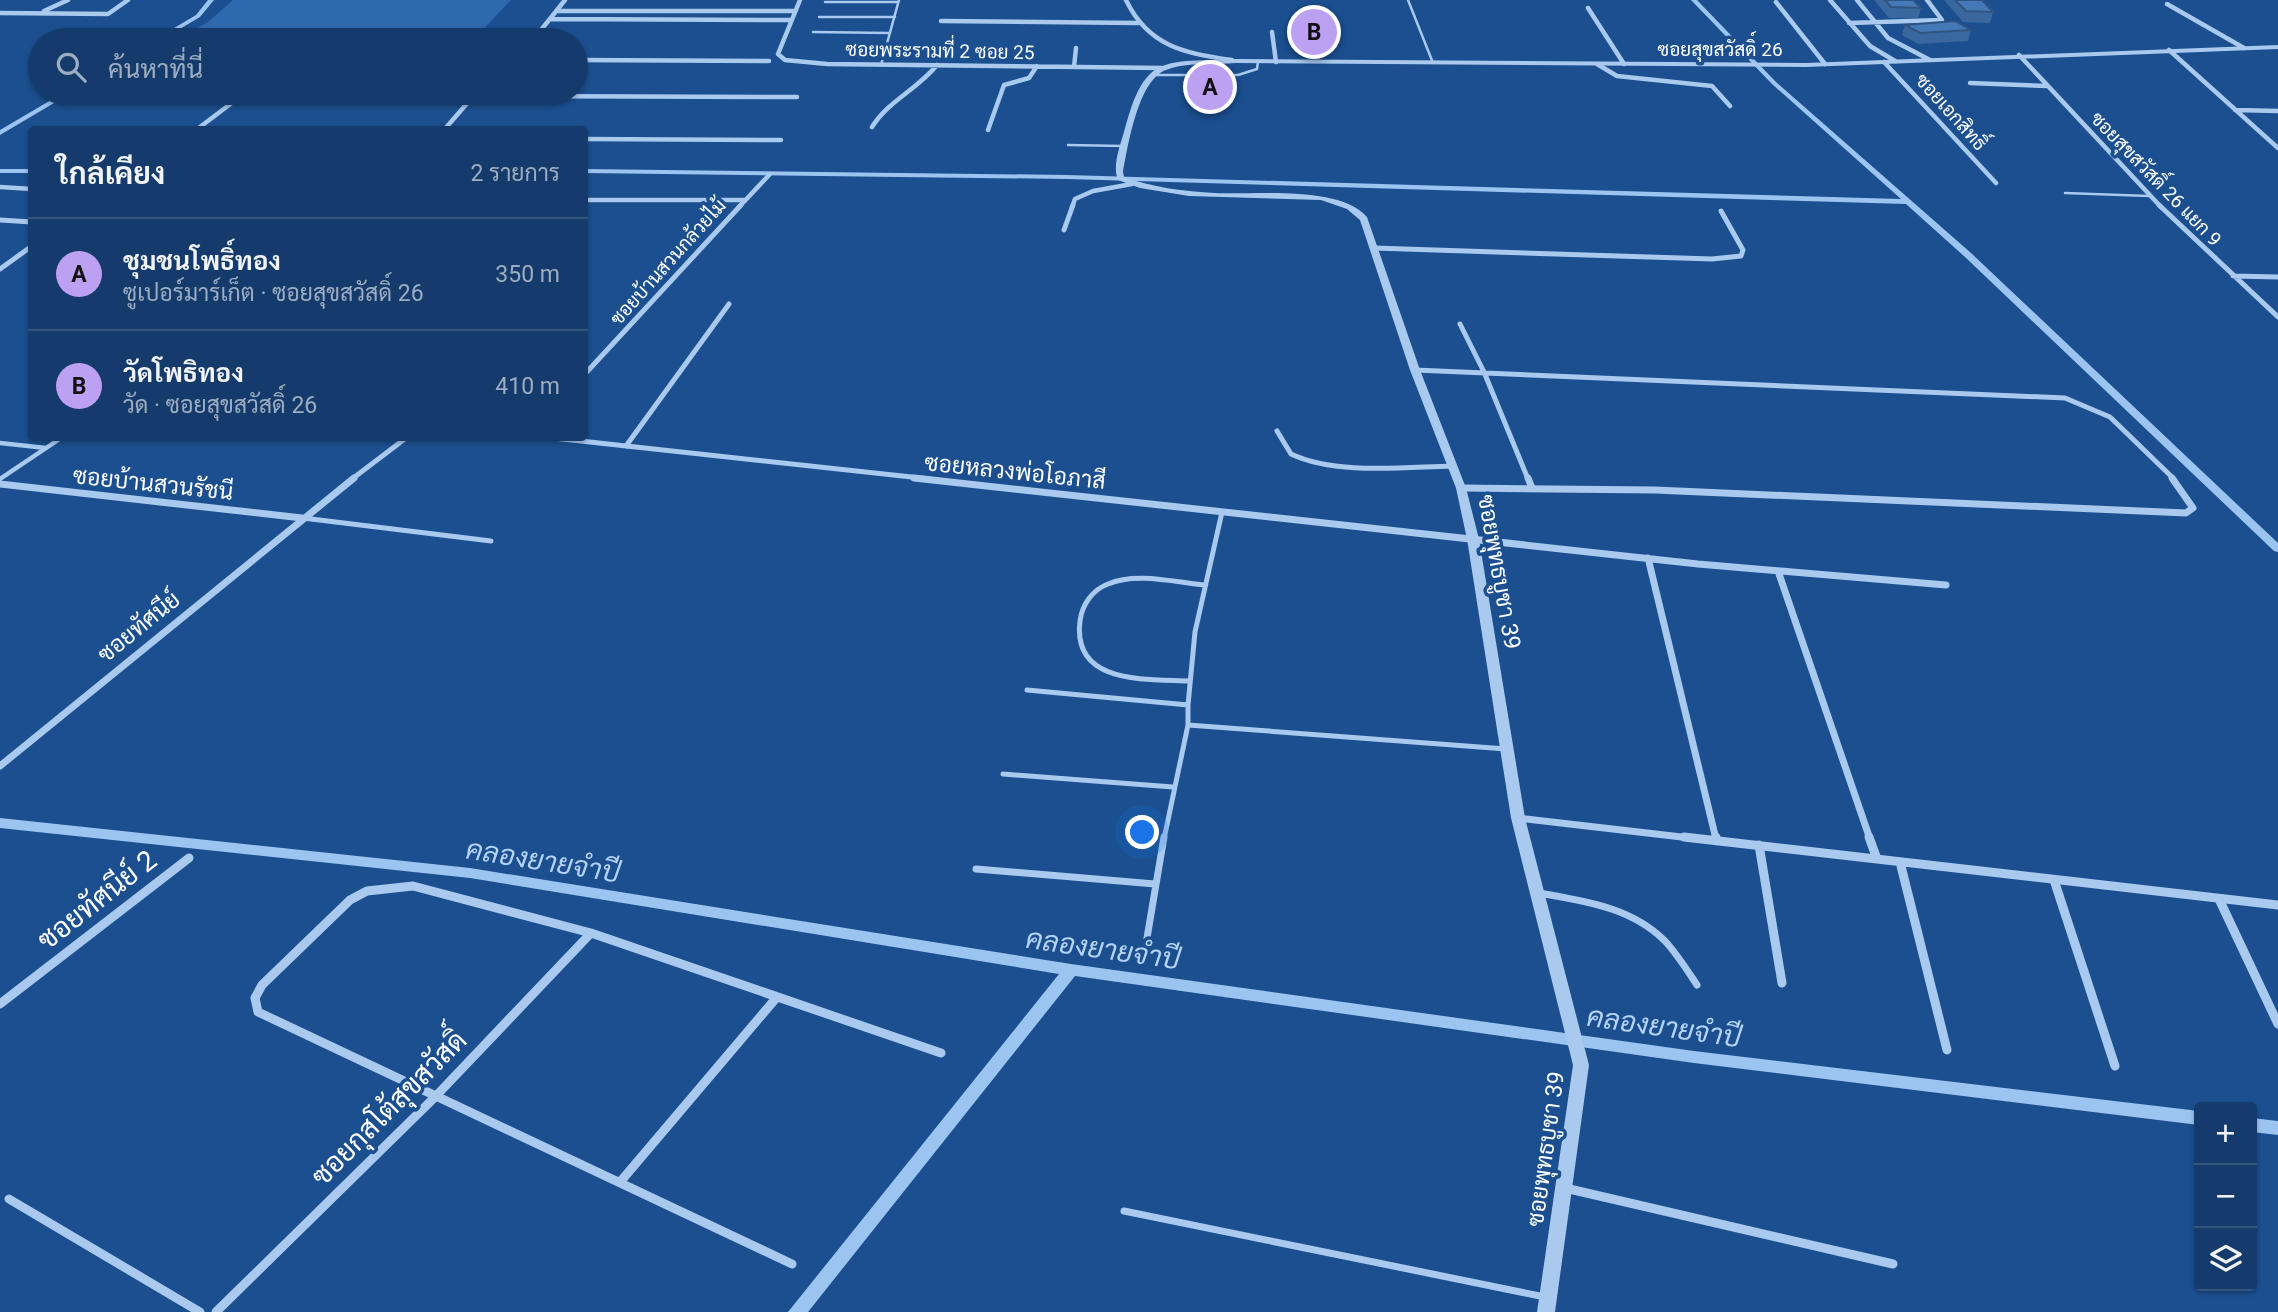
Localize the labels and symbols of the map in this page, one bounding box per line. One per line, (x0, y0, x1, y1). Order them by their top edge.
pin: B (1291, 6, 1337, 58)
street label: ซอยสุขสวัสดิ์ 26 (1657, 30, 1783, 62)
street label: ซอยพระรามที่ 2 ซอย 25 (845, 32, 1035, 64)
pin: A (1187, 61, 1233, 113)
street label: ซอยเอกสิทธิ์ (1910, 64, 1997, 155)
street label: ซอยสุขสวัสดิ์ 26 แยก 9 (2085, 102, 2231, 252)
street label: ซอยบ้านสวนกล้วยไม้ (605, 193, 731, 330)
street label: ซอยหลวงพ่อโอภาสี (923, 446, 1107, 495)
street label: ซอยบ้านสวนรัชนี (72, 460, 235, 506)
street label: ซอยพุทธบูชา 39 (1469, 493, 1526, 652)
street label: ซอยทัศนีย์ (91, 583, 185, 668)
your location (1125, 815, 1159, 849)
water label: คลองยายจำปี (464, 832, 624, 890)
street label: ซอยทัศนีย์ 2 (29, 841, 163, 957)
water label: คลองยายจำปี (1024, 921, 1184, 976)
water label: คลองยายจำปี (1585, 999, 1745, 1054)
street label: ซอยกุสโต้สุขสวัสดิ์ (299, 1018, 476, 1195)
street label: ซอยพุทธบูชา 39 (1522, 1070, 1573, 1229)

